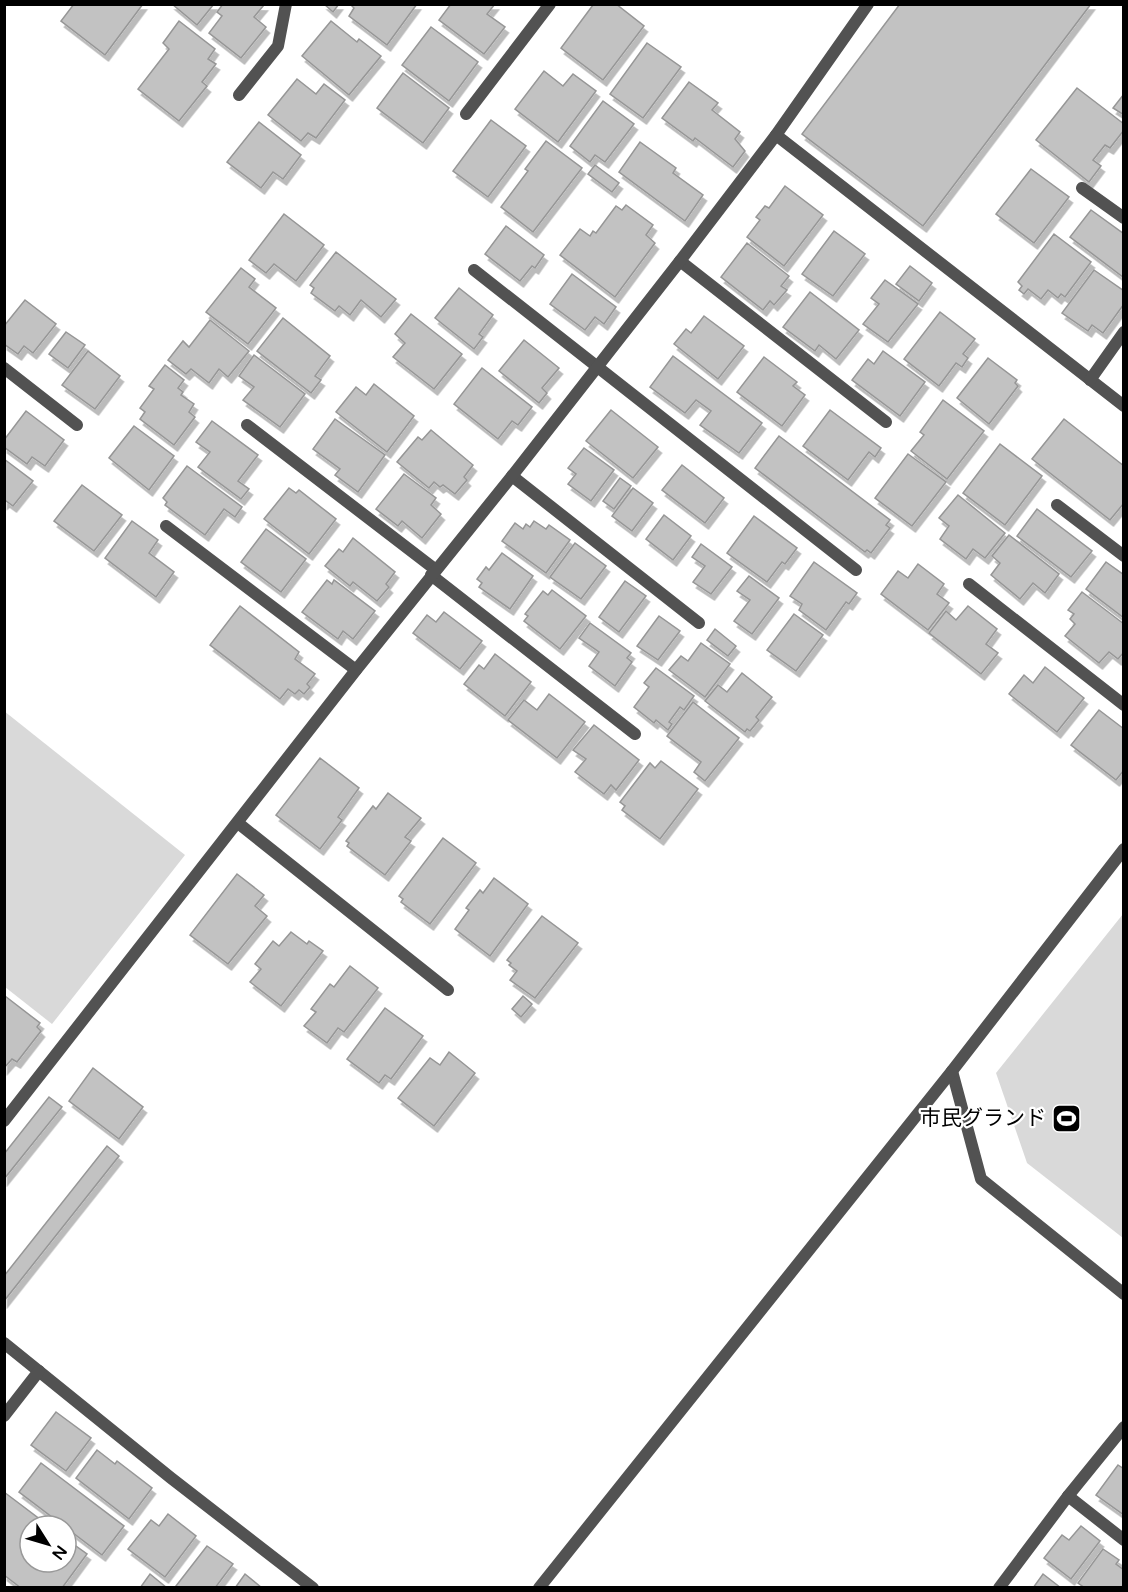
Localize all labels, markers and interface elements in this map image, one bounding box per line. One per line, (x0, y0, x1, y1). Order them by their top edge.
sports icon: 市民グランド (1051, 1102, 1083, 1134)
place label: 市民グランド (920, 1106, 1046, 1131)
north arrow (18, 1514, 78, 1574)
text: N (47, 1541, 71, 1564)

